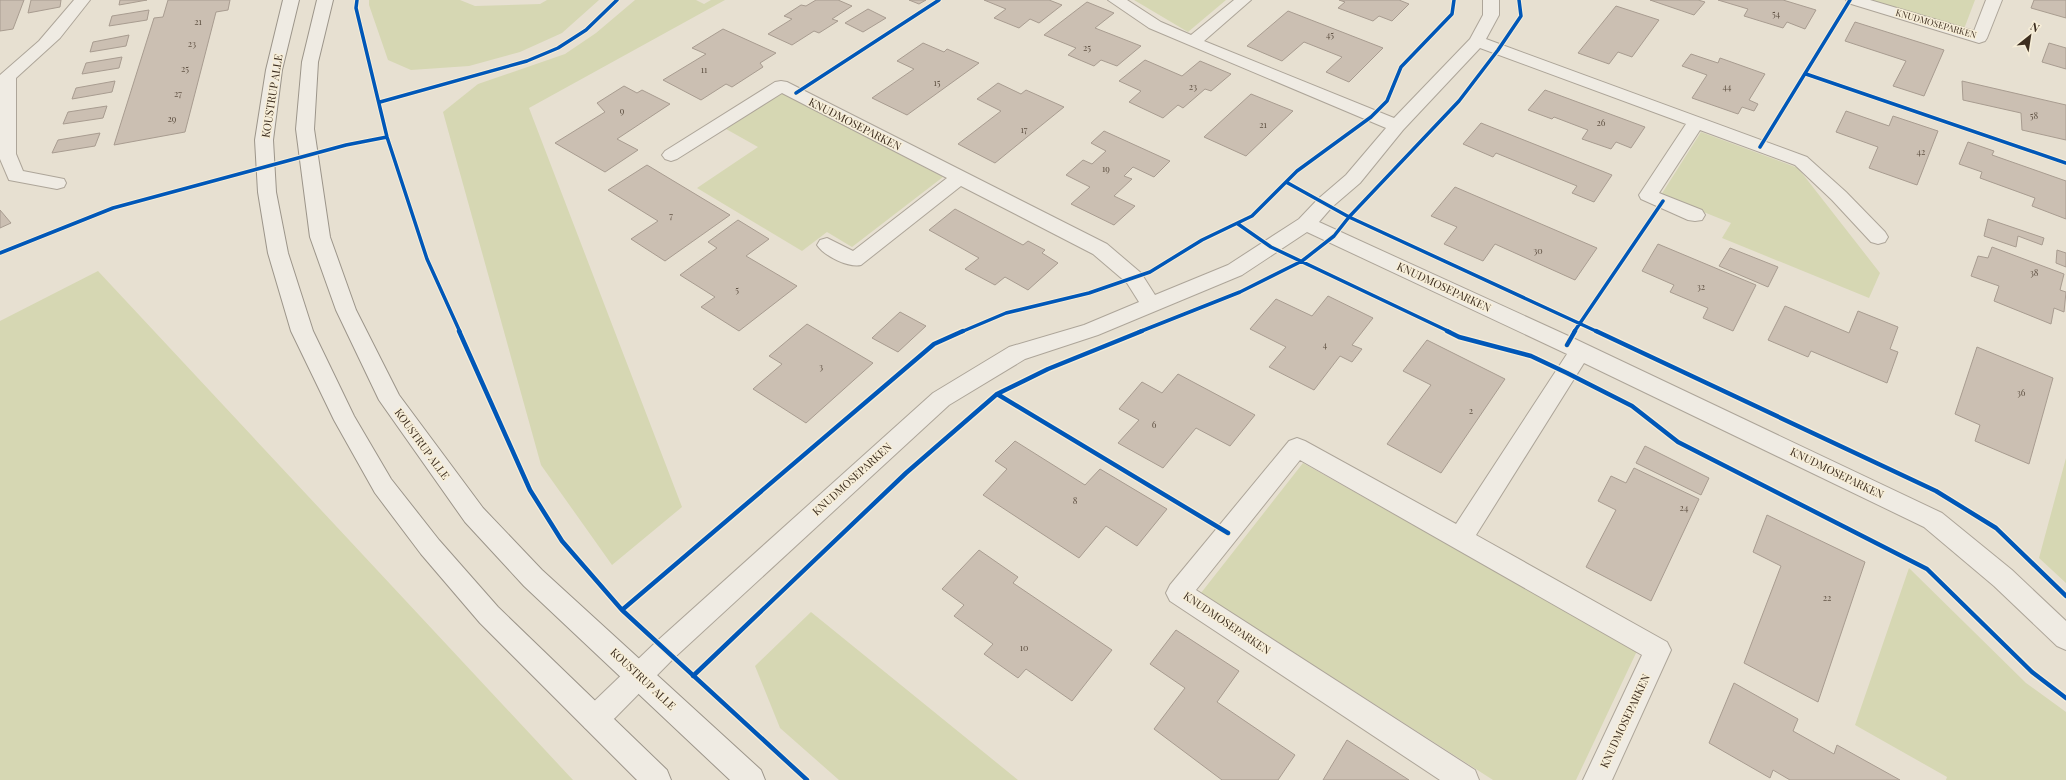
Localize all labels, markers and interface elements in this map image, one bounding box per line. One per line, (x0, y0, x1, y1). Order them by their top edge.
street label: KNUDMOSEPARKEN (1894, 6, 1979, 40)
house number: 54 (1772, 7, 1781, 19)
house number: 21 (194, 15, 202, 27)
north arrow (2010, 16, 2050, 56)
text: N (2028, 18, 2042, 35)
house number: 45 (1326, 28, 1334, 40)
house number: 23 (188, 37, 196, 49)
house number: 25 (1083, 41, 1091, 53)
street label: KOUSTRUP ALLE (257, 53, 286, 139)
house number: 25 (181, 62, 189, 74)
house number: 11 (701, 63, 708, 75)
house number: 15 (934, 76, 941, 88)
house number: 23 (1189, 80, 1197, 92)
house number: 44 (1723, 80, 1732, 92)
house number: 27 (174, 87, 182, 99)
street label: KNUDMOSEPARKEN (806, 94, 904, 154)
house number: 9 (620, 104, 625, 116)
house number: 58 (2030, 109, 2039, 121)
house number: 29 (168, 112, 177, 124)
house number: 26 (1597, 116, 1606, 128)
house number: 21 (1259, 118, 1267, 130)
house number: 17 (1021, 123, 1028, 135)
house number: 42 (1917, 145, 1925, 157)
house number: 19 (1102, 162, 1110, 174)
house number: 7 (669, 209, 673, 221)
house number: 30 (1533, 244, 1543, 256)
street label: KNUDMOSEPARKEN (1395, 258, 1494, 315)
house number: 38 (2030, 266, 2039, 278)
house number: 32 (1697, 280, 1705, 292)
house number: 5 (735, 283, 739, 295)
house number: 4 (1323, 338, 1328, 350)
house number: 3 (819, 360, 823, 372)
house number: 36 (2017, 386, 2026, 398)
house number: 2 (1469, 404, 1473, 416)
street label: KOUSTRUP ALLE (392, 405, 453, 483)
house number: 6 (1152, 418, 1157, 430)
street label: KNUDMOSEPARKEN (809, 439, 895, 518)
street label: KNUDMOSEPARKEN (1788, 443, 1887, 502)
house number: 8 (1073, 494, 1078, 506)
house number: 24 (1680, 501, 1689, 513)
street label: KNUDMOSEPARKEN (1181, 588, 1274, 657)
house number: 22 (1823, 591, 1831, 603)
house number: 10 (1020, 641, 1028, 653)
street label: KOUSTRUP ALLE (607, 644, 680, 713)
street label: KNUDMOSEPARKEN (1596, 671, 1653, 770)

